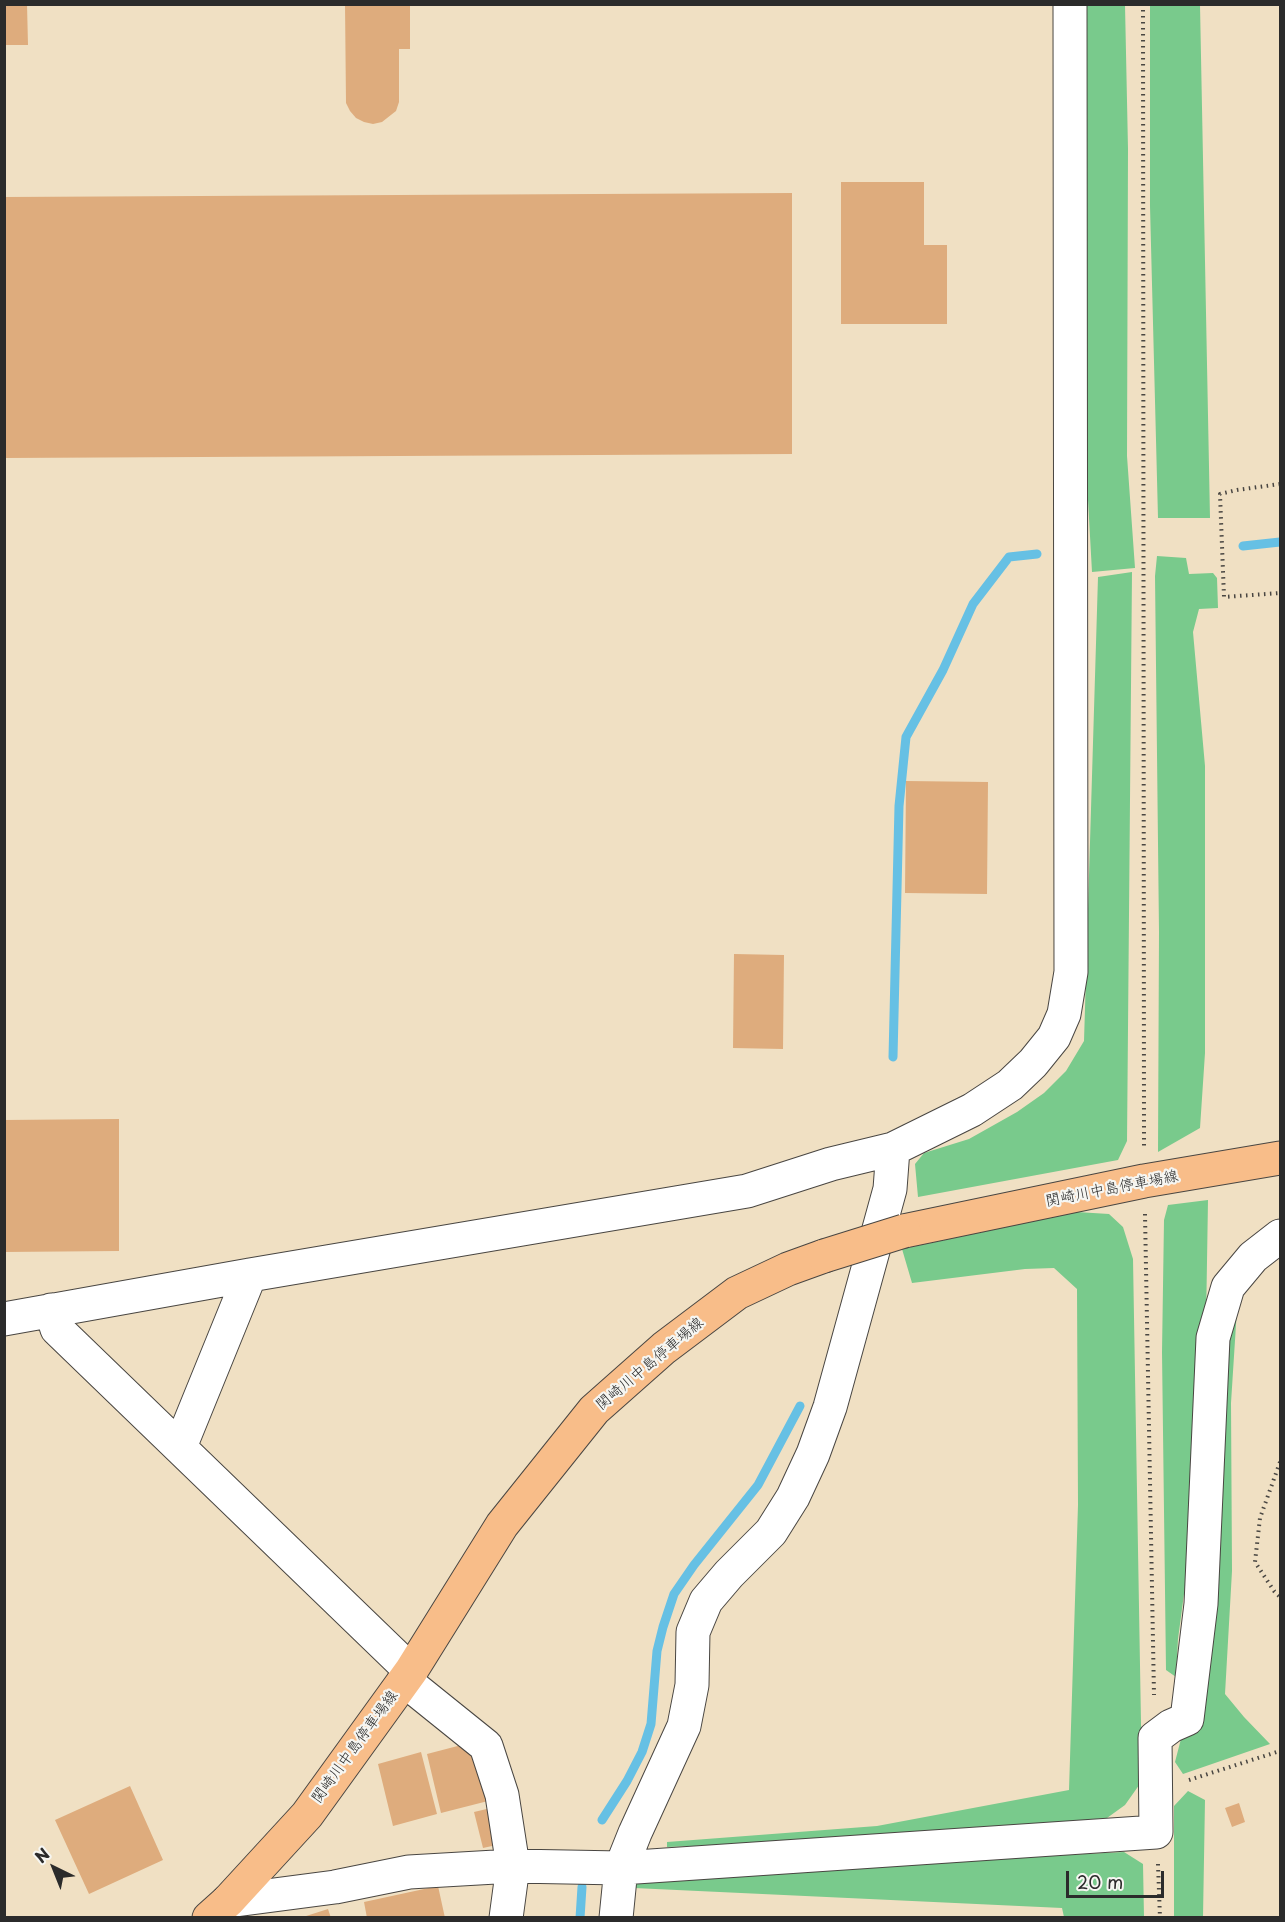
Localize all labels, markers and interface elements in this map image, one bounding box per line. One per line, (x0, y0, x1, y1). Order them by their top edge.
street label: 関崎川中島停車場線 (1044, 1167, 1180, 1211)
street label: 関崎川中島停車場線 (593, 1314, 707, 1414)
street label: 関崎川中島停車場線 (308, 1687, 402, 1807)
north arrow (24, 1838, 84, 1898)
text: N (29, 1842, 55, 1868)
scale bar (1069, 1859, 1166, 1897)
text: 20 m (1077, 1868, 1123, 1895)

